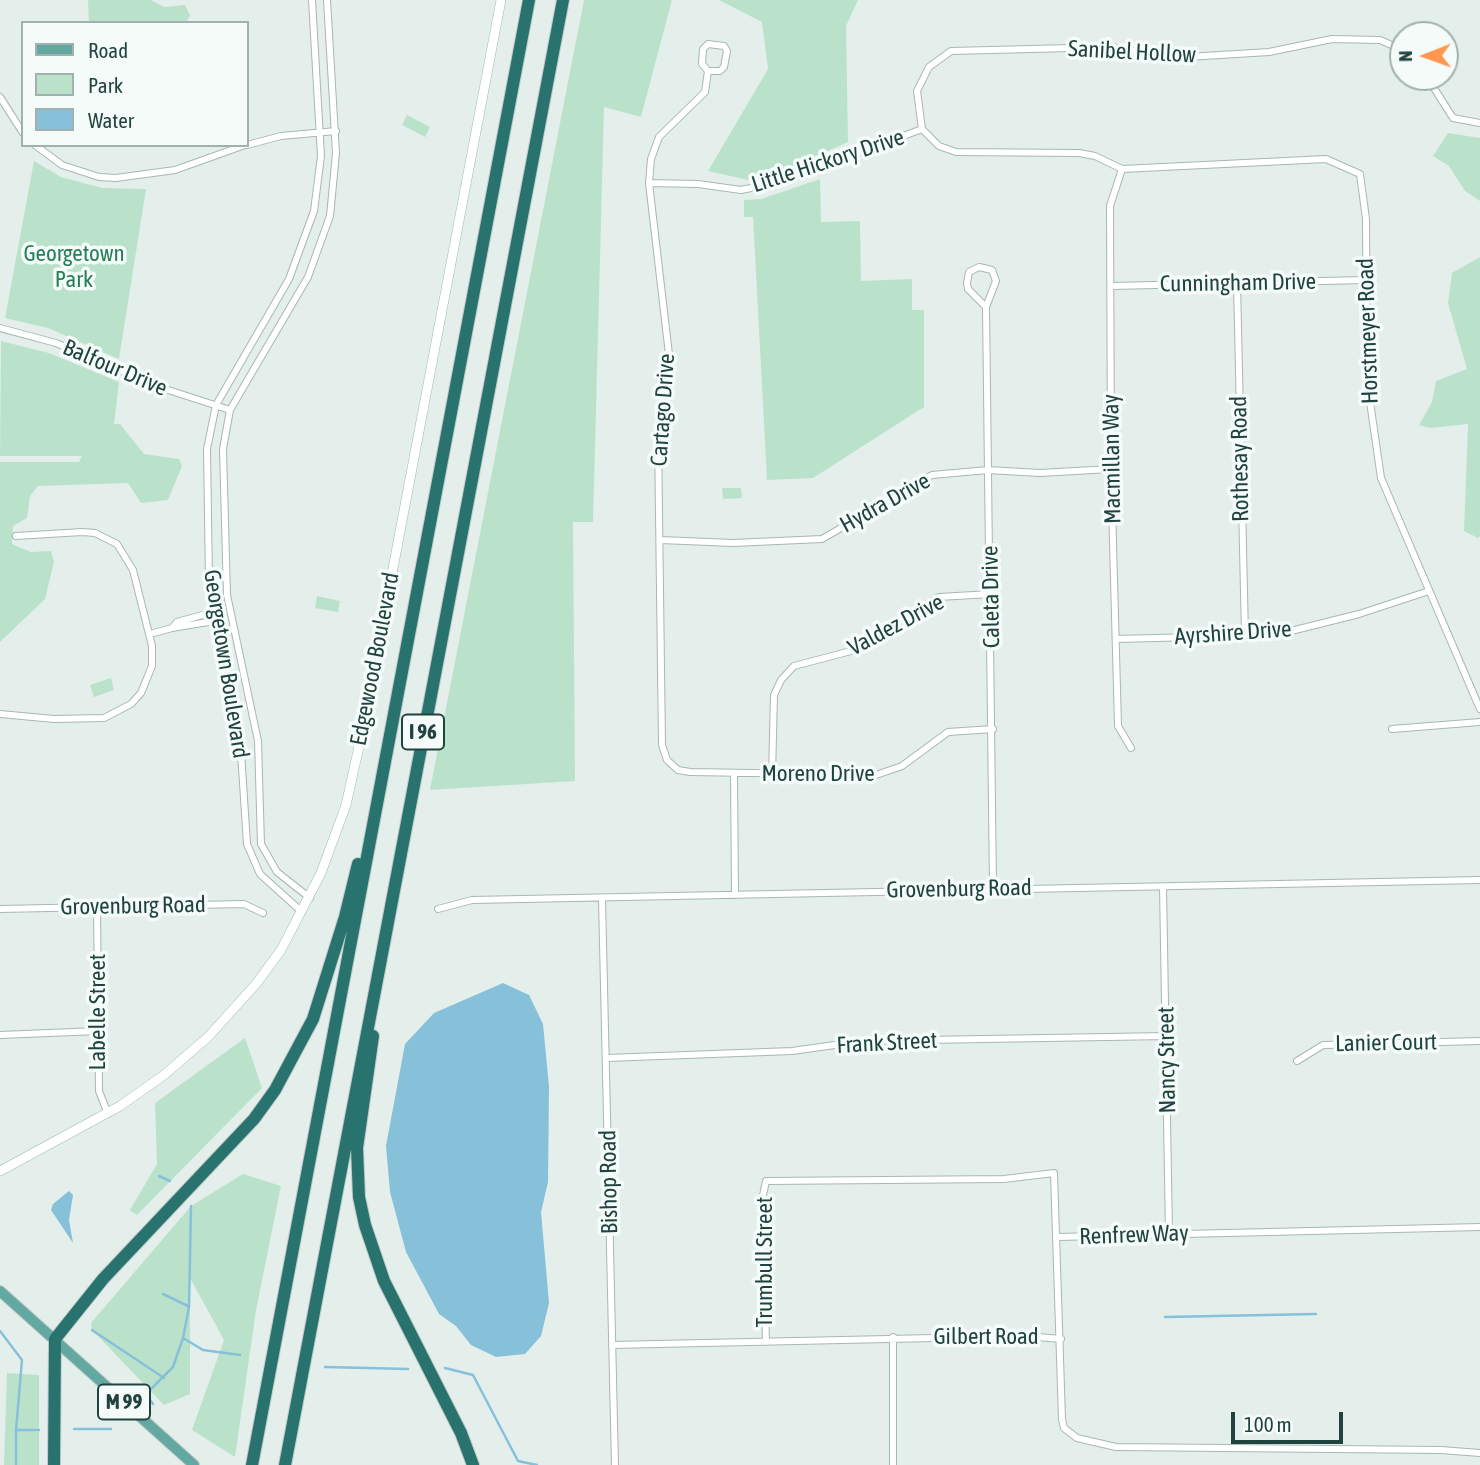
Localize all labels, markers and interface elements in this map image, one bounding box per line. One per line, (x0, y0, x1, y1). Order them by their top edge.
legend (21, 21, 248, 147)
north arrow (1389, 21, 1459, 91)
street label: Sanibel Hollow (1067, 35, 1197, 69)
text: Road (88, 38, 128, 62)
text: N (1394, 51, 1416, 62)
text: Park (88, 73, 123, 97)
text: Water (88, 108, 134, 132)
street label: Little Hickory Drive (748, 123, 908, 199)
park label: Georgetown Park (23, 240, 125, 294)
street label: Horstmeyer Road (1352, 258, 1384, 404)
street label: Cunningham Drive (1160, 268, 1316, 298)
street label: Balfour Drive (59, 334, 171, 402)
street label: Cartago Drive (645, 353, 681, 467)
street label: Macmillan Way (1097, 394, 1127, 524)
street label: Rothesay Road (1225, 396, 1255, 522)
street label: Hydra Drive (835, 467, 935, 539)
street label: Caleta Drive (976, 546, 1006, 648)
street label: Georgetown Boulevard (197, 568, 255, 760)
street label: Edgewood Boulevard (345, 570, 405, 748)
street label: Valdez Drive (843, 588, 949, 662)
street label: Ayrshire Drive (1174, 615, 1292, 651)
road number: I 96 (402, 714, 444, 750)
street label: Moreno Drive (761, 760, 875, 788)
street label: Grovenburg Road (886, 874, 1032, 904)
street label: Grovenburg Road (60, 891, 206, 921)
street label: Labelle Street (84, 954, 112, 1070)
street label: Nancy Street (1152, 1006, 1182, 1114)
street label: Frank Street (836, 1027, 938, 1059)
street label: Lanier Court (1335, 1028, 1437, 1058)
street label: Bishop Road (594, 1130, 624, 1234)
street label: Trumbull Street (751, 1197, 779, 1327)
street label: Renfrew Way (1079, 1219, 1189, 1251)
street label: Gilbert Road (933, 1323, 1039, 1351)
road number: M 99 (98, 1384, 150, 1420)
scale bar (1235, 1398, 1347, 1442)
text: 100 m (1244, 1412, 1292, 1436)

